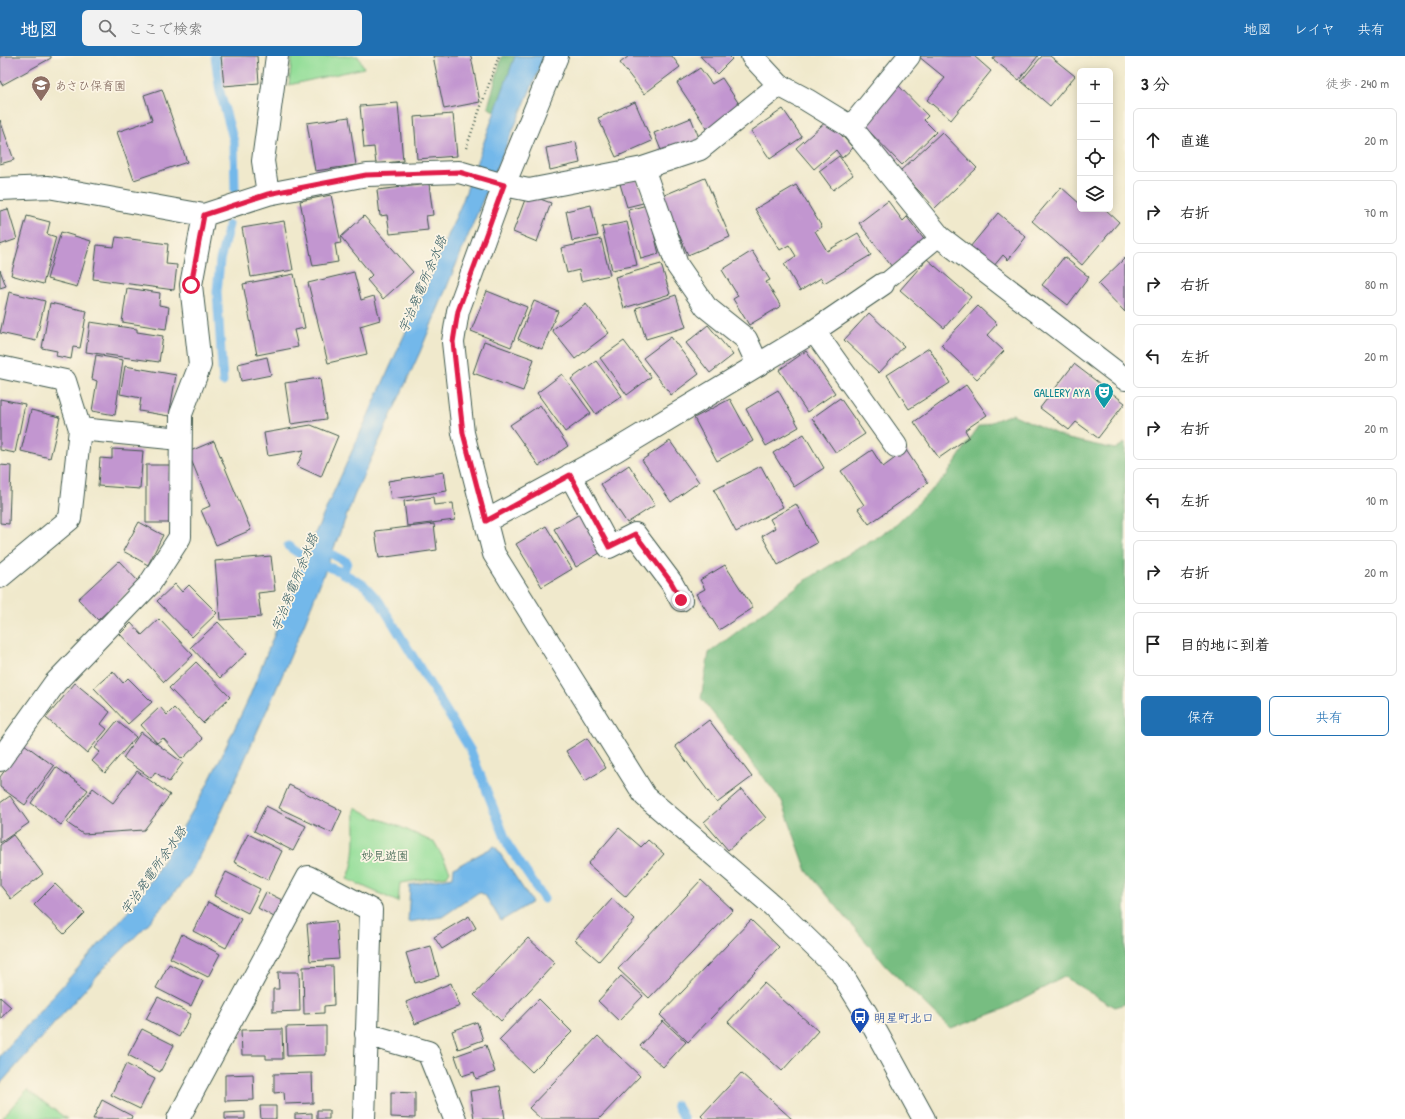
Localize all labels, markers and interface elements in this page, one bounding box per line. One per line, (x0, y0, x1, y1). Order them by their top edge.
search box (82, 10, 362, 46)
text: 地図 (20, 16, 58, 42)
icon: search (96, 17, 118, 39)
text: ここで検索 (128, 18, 203, 39)
text: 地図 (1244, 19, 1272, 38)
text: レイヤ (1294, 19, 1335, 38)
text: 共有 (1357, 19, 1385, 38)
map controls (1077, 68, 1113, 212)
button: + (1077, 68, 1113, 104)
text: 3 分 (1141, 72, 1170, 95)
school or university icon: あさひ保育園 (30, 74, 52, 102)
text: 徒歩 · 240 m (1326, 74, 1389, 92)
place label: あさひ保育園 (55, 77, 126, 94)
button: − (1077, 104, 1113, 140)
icon: ahead (1142, 129, 1164, 151)
text: 直進 (1180, 130, 1210, 151)
text: 20 m (1364, 131, 1388, 149)
button: locate (1077, 140, 1113, 176)
button: layers (1077, 176, 1113, 212)
icon: right (1142, 201, 1164, 223)
text: 右折 (1180, 202, 1210, 223)
text: 70 m (1364, 203, 1388, 221)
water label: 宇治発電所余水路 (393, 232, 451, 335)
icon: right (1142, 273, 1164, 295)
text: 右折 (1180, 274, 1210, 295)
text: 80 m (1365, 275, 1388, 293)
route start (182, 276, 200, 294)
icon: left (1142, 345, 1164, 367)
text: 左折 (1180, 346, 1210, 367)
text: 20 m (1364, 347, 1388, 365)
theatre icon: GALLERY AYA (1093, 381, 1115, 409)
place label: GALLERY AYA (1034, 384, 1090, 401)
icon: right (1142, 417, 1164, 439)
text: 右折 (1180, 418, 1210, 439)
text: 20 m (1364, 419, 1388, 437)
icon: left (1142, 489, 1164, 511)
text: 左折 (1180, 490, 1210, 511)
text: 10 m (1366, 491, 1388, 509)
water label: 宇治発電所余水路 (266, 529, 322, 634)
icon: right (1142, 561, 1164, 583)
text: 右折 (1180, 562, 1210, 583)
text: 20 m (1364, 563, 1388, 581)
route end (672, 591, 690, 609)
icon: arrive (1142, 633, 1164, 655)
text: 目的地に到着 (1180, 634, 1270, 655)
button: 保存 (1141, 696, 1261, 736)
button: 共有 (1269, 696, 1389, 736)
water label: 宇治発電所余水路 (116, 821, 191, 918)
park label: 妙見遊園 (361, 847, 409, 864)
bus stop icon: 明星町北口 (849, 1006, 871, 1034)
place label: 明星町北口 (874, 1009, 934, 1026)

